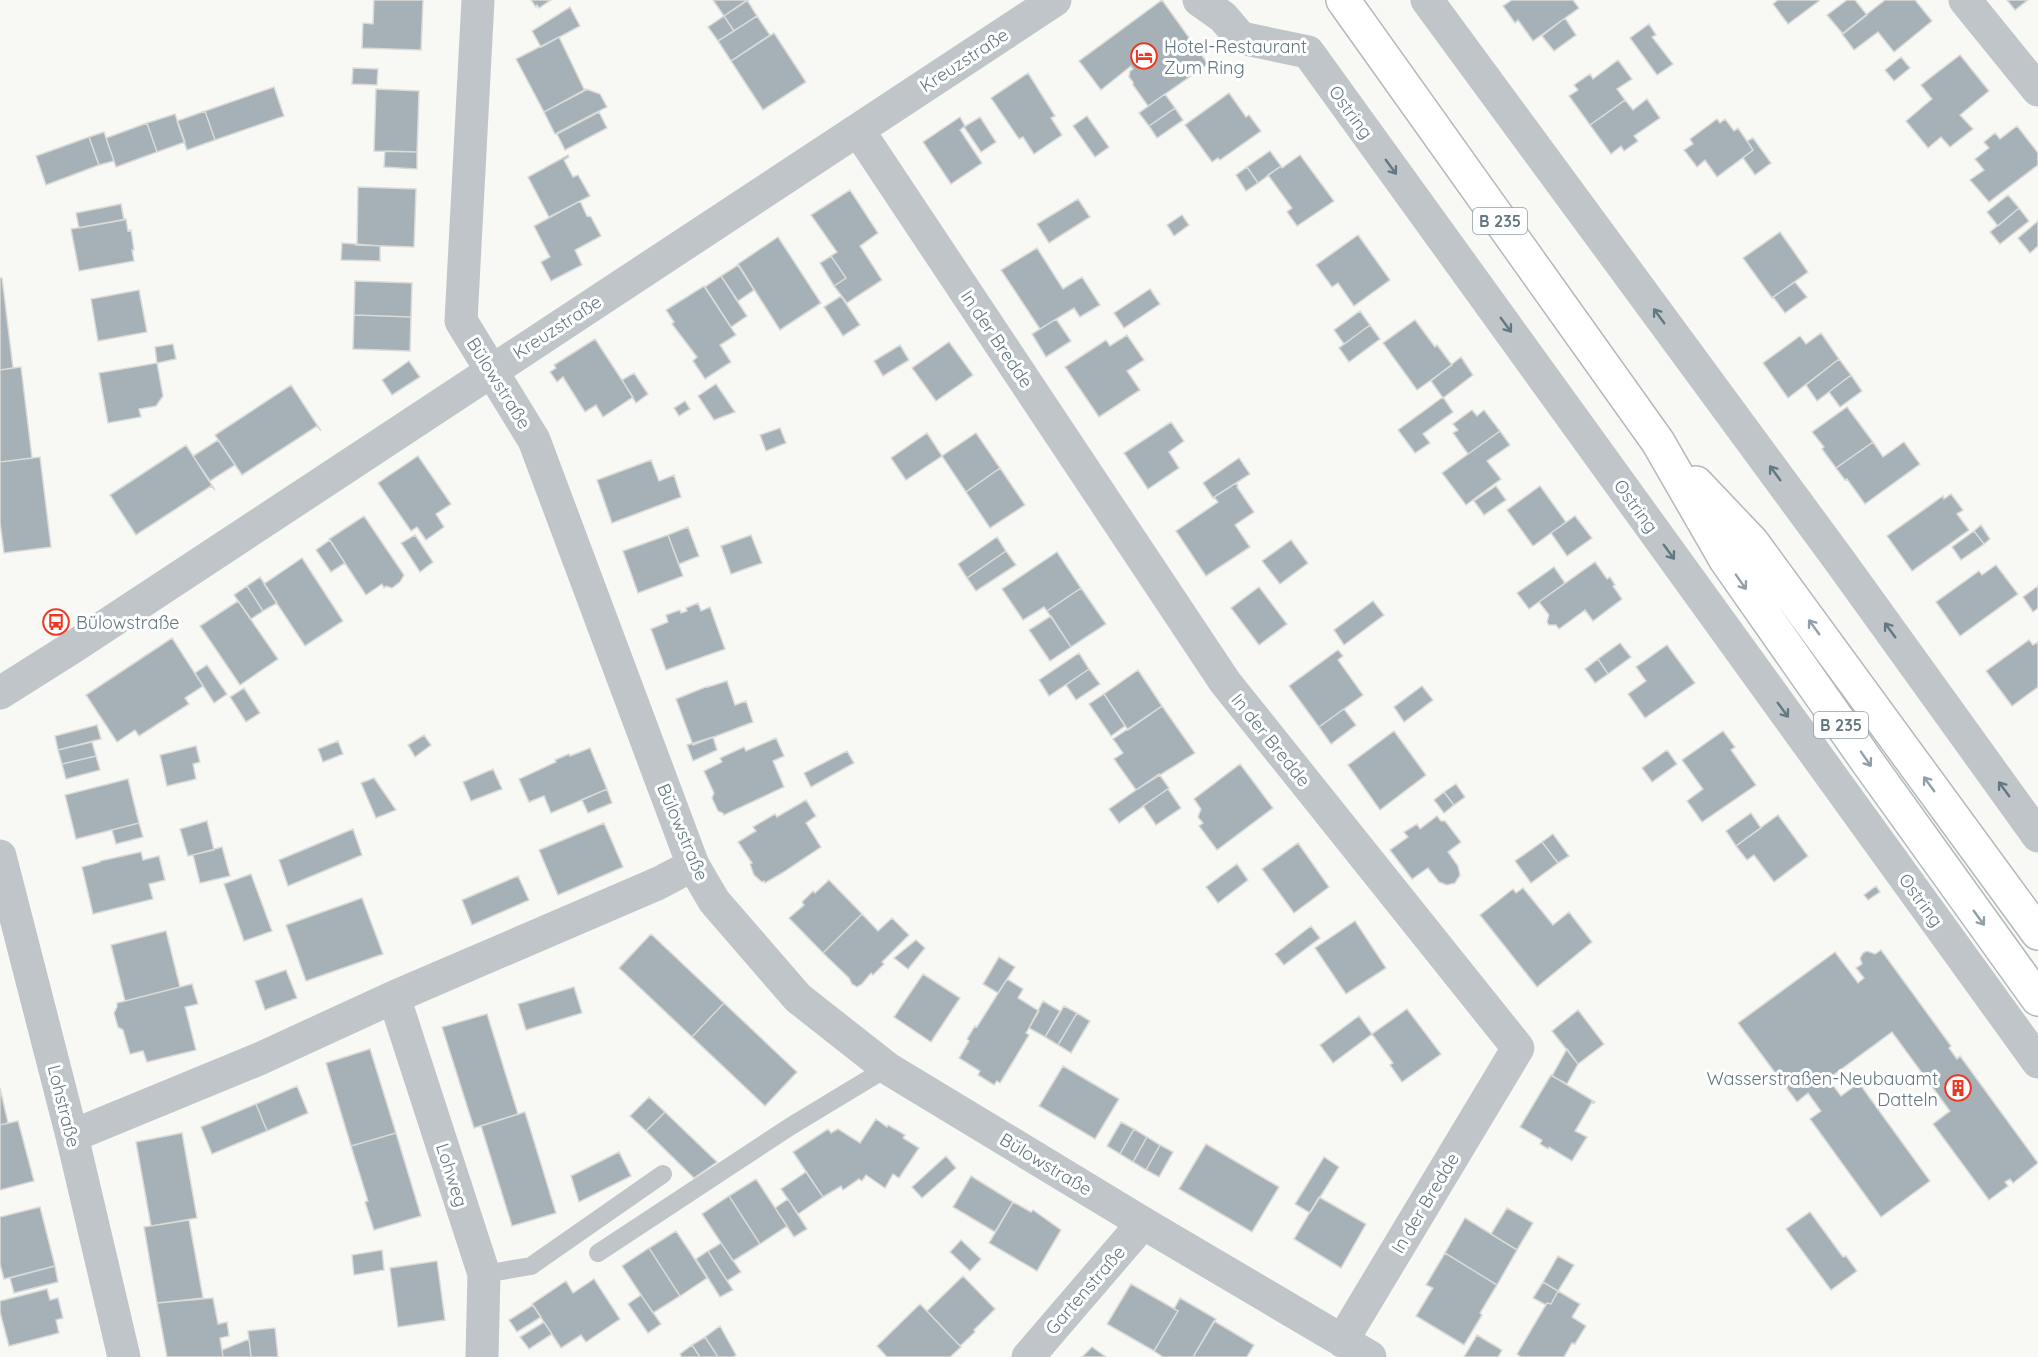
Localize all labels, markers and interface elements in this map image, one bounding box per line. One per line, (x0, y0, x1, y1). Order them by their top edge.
street label: Kreuzstraße (915, 23, 1013, 97)
place label: Hotel-Restaurant Zum Ring (1164, 35, 1307, 79)
hotel icon: Hotel-Restaurant Zum Ring (1129, 41, 1159, 71)
street label: Ostring (1324, 81, 1378, 143)
one-way arrow (1385, 159, 1397, 175)
road number: B 235 (1473, 208, 1527, 234)
street label: In der Bredde (956, 286, 1038, 392)
street label: Kreuzstraße (508, 290, 606, 364)
one-way arrow (1653, 308, 1665, 324)
one-way arrow (1499, 317, 1512, 333)
street label: Bülowstraße (462, 333, 536, 433)
one-way arrow (1769, 465, 1781, 481)
street label: Ostring (1609, 475, 1663, 537)
one-way arrow (1663, 543, 1675, 559)
one-way arrow (1735, 574, 1747, 590)
bus stop icon: Bülowstraße (41, 607, 71, 637)
place label: Bülowstraße (76, 611, 179, 634)
one-way arrow (1808, 619, 1820, 635)
one-way arrow (1884, 623, 1896, 639)
street label: In der Bredde (1226, 689, 1316, 791)
one-way arrow (1777, 701, 1789, 717)
road number: B 235 (1814, 712, 1868, 738)
one-way arrow (1860, 750, 1872, 767)
one-way arrow (1923, 777, 1935, 793)
street label: Bülowstraße (652, 780, 714, 884)
one-way arrow (1998, 781, 2010, 797)
street label: Ostring (1894, 869, 1948, 931)
one-way arrow (1973, 909, 1985, 925)
street label: Lohstraße (43, 1063, 85, 1149)
place label: Wasserstraßen-Neubauamt Datteln (1706, 1067, 1938, 1111)
building icon: Wasserstraßen-Neubauamt Datteln (1943, 1073, 1973, 1103)
street label: Bülowstraße (996, 1127, 1096, 1201)
street label: Lohweg (431, 1140, 473, 1210)
street label: In der Bredde (1386, 1149, 1464, 1257)
street label: Gartenstraße (1040, 1241, 1130, 1339)

